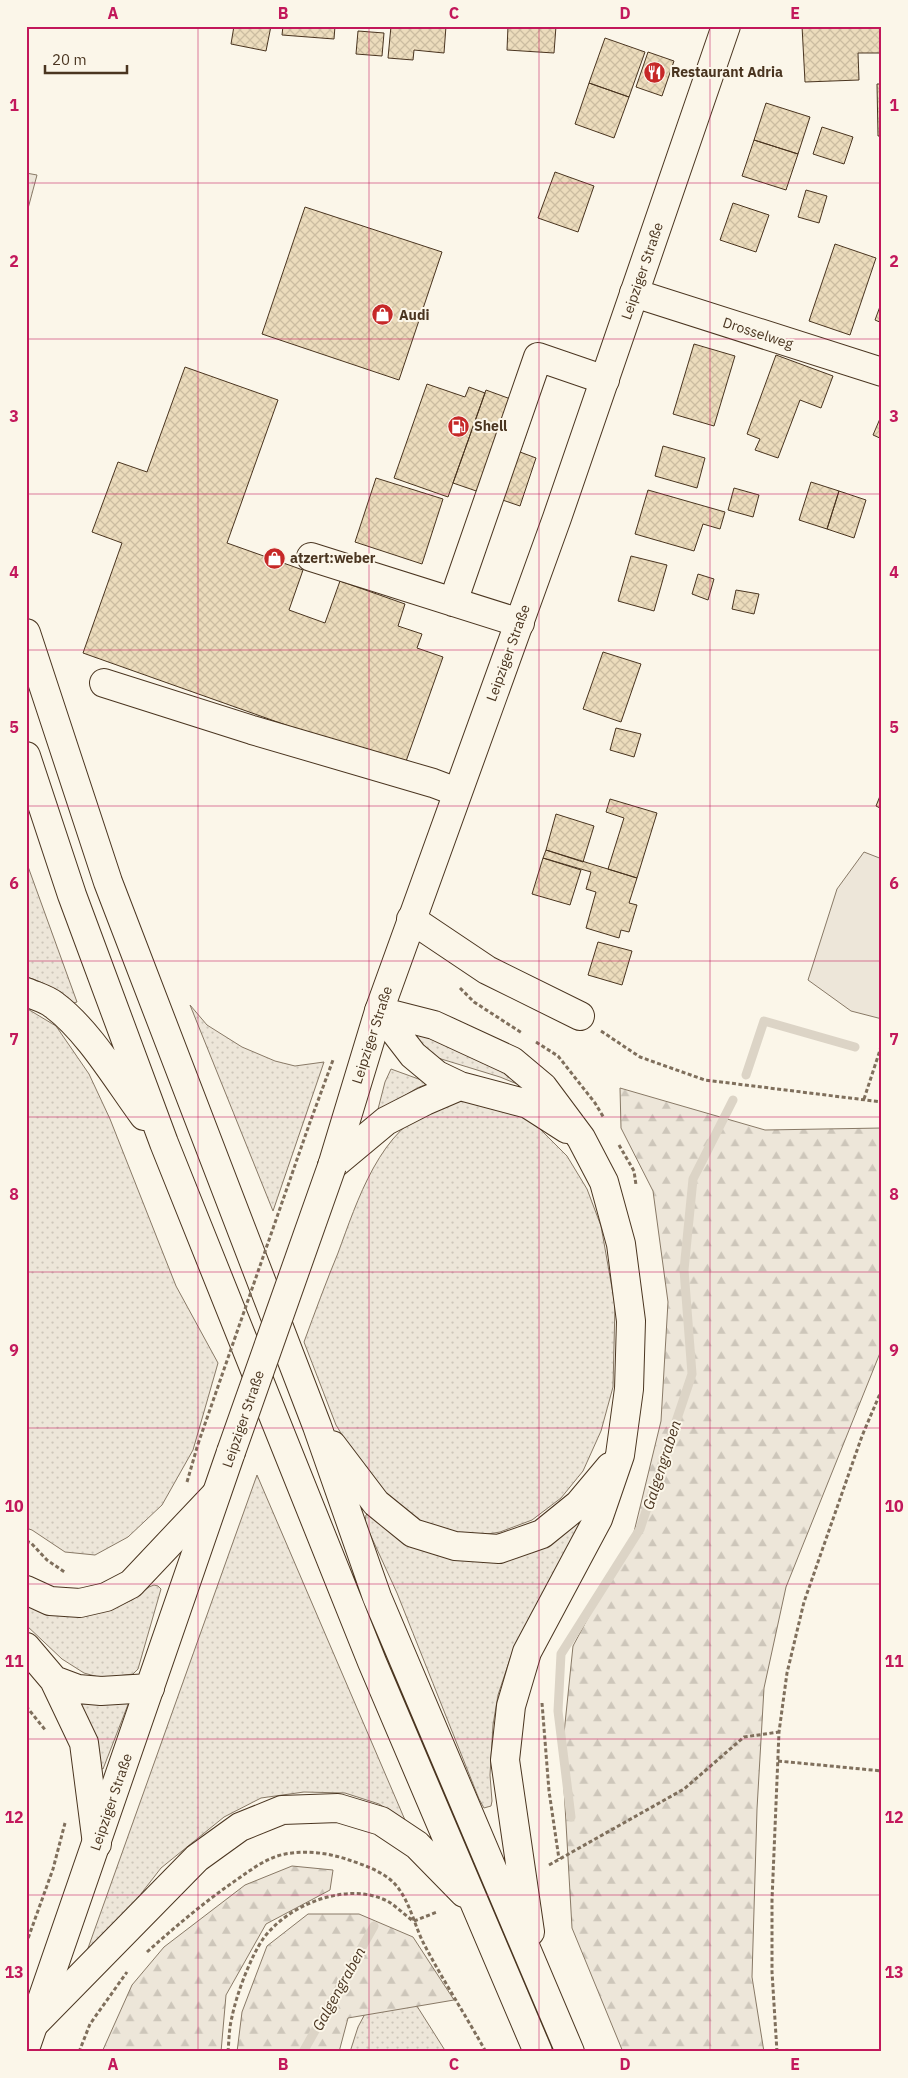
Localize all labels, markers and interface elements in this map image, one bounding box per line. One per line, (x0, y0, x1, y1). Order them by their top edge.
text: A (108, 3, 119, 23)
text: B (278, 3, 289, 23)
text: C (449, 3, 459, 23)
text: D (619, 3, 631, 23)
text: E (790, 3, 800, 23)
scale bar (45, 42, 128, 74)
text: 20 m (52, 50, 87, 69)
restaurant icon: Restaurant Adria (643, 60, 667, 84)
place label: Restaurant Adria (671, 63, 783, 81)
text: 1 (9, 95, 19, 115)
text: 1 (889, 95, 899, 115)
street label: Leipziger Straße (617, 220, 667, 322)
text: 2 (9, 251, 19, 271)
text: 2 (889, 251, 899, 271)
shop icon: Audi (371, 303, 395, 327)
place label: Audi (399, 306, 429, 324)
street label: Drosselweg (720, 313, 796, 353)
text: 3 (9, 406, 19, 426)
text: 3 (889, 406, 899, 426)
fuel station icon: Shell (446, 414, 470, 438)
place label: Shell (474, 417, 507, 435)
shop icon: atzert:weber (262, 546, 286, 570)
place label: atzert:weber (290, 549, 376, 567)
text: 4 (9, 562, 19, 582)
text: 4 (889, 562, 899, 582)
street label: Leipziger Straße (482, 602, 534, 704)
text: 5 (9, 717, 19, 737)
text: 5 (889, 717, 899, 737)
text: 6 (9, 873, 19, 893)
text: 6 (889, 873, 899, 893)
street label: Leipziger Straße (348, 984, 396, 1086)
text: 7 (9, 1029, 19, 1049)
text: 7 (889, 1029, 899, 1049)
text: 8 (9, 1184, 19, 1204)
text: 8 (889, 1184, 899, 1204)
text: 9 (9, 1340, 19, 1360)
text: 9 (889, 1340, 899, 1360)
street label: Leipziger Straße (218, 1368, 268, 1470)
water label: Galgengraben (638, 1418, 685, 1512)
text: 10 (4, 1496, 24, 1516)
text: 10 (884, 1496, 904, 1516)
text: 11 (4, 1651, 24, 1671)
text: 11 (884, 1651, 904, 1671)
street label: Leipziger Straße (86, 1751, 136, 1853)
text: 12 (4, 1807, 24, 1827)
text: 12 (884, 1807, 904, 1827)
water label: Galgengraben (308, 1944, 369, 2034)
text: 13 (4, 1962, 24, 1982)
text: 13 (884, 1962, 904, 1982)
text: A (108, 2054, 119, 2074)
text: B (278, 2054, 289, 2074)
text: C (449, 2054, 459, 2074)
text: D (619, 2054, 631, 2074)
text: E (790, 2054, 800, 2074)

